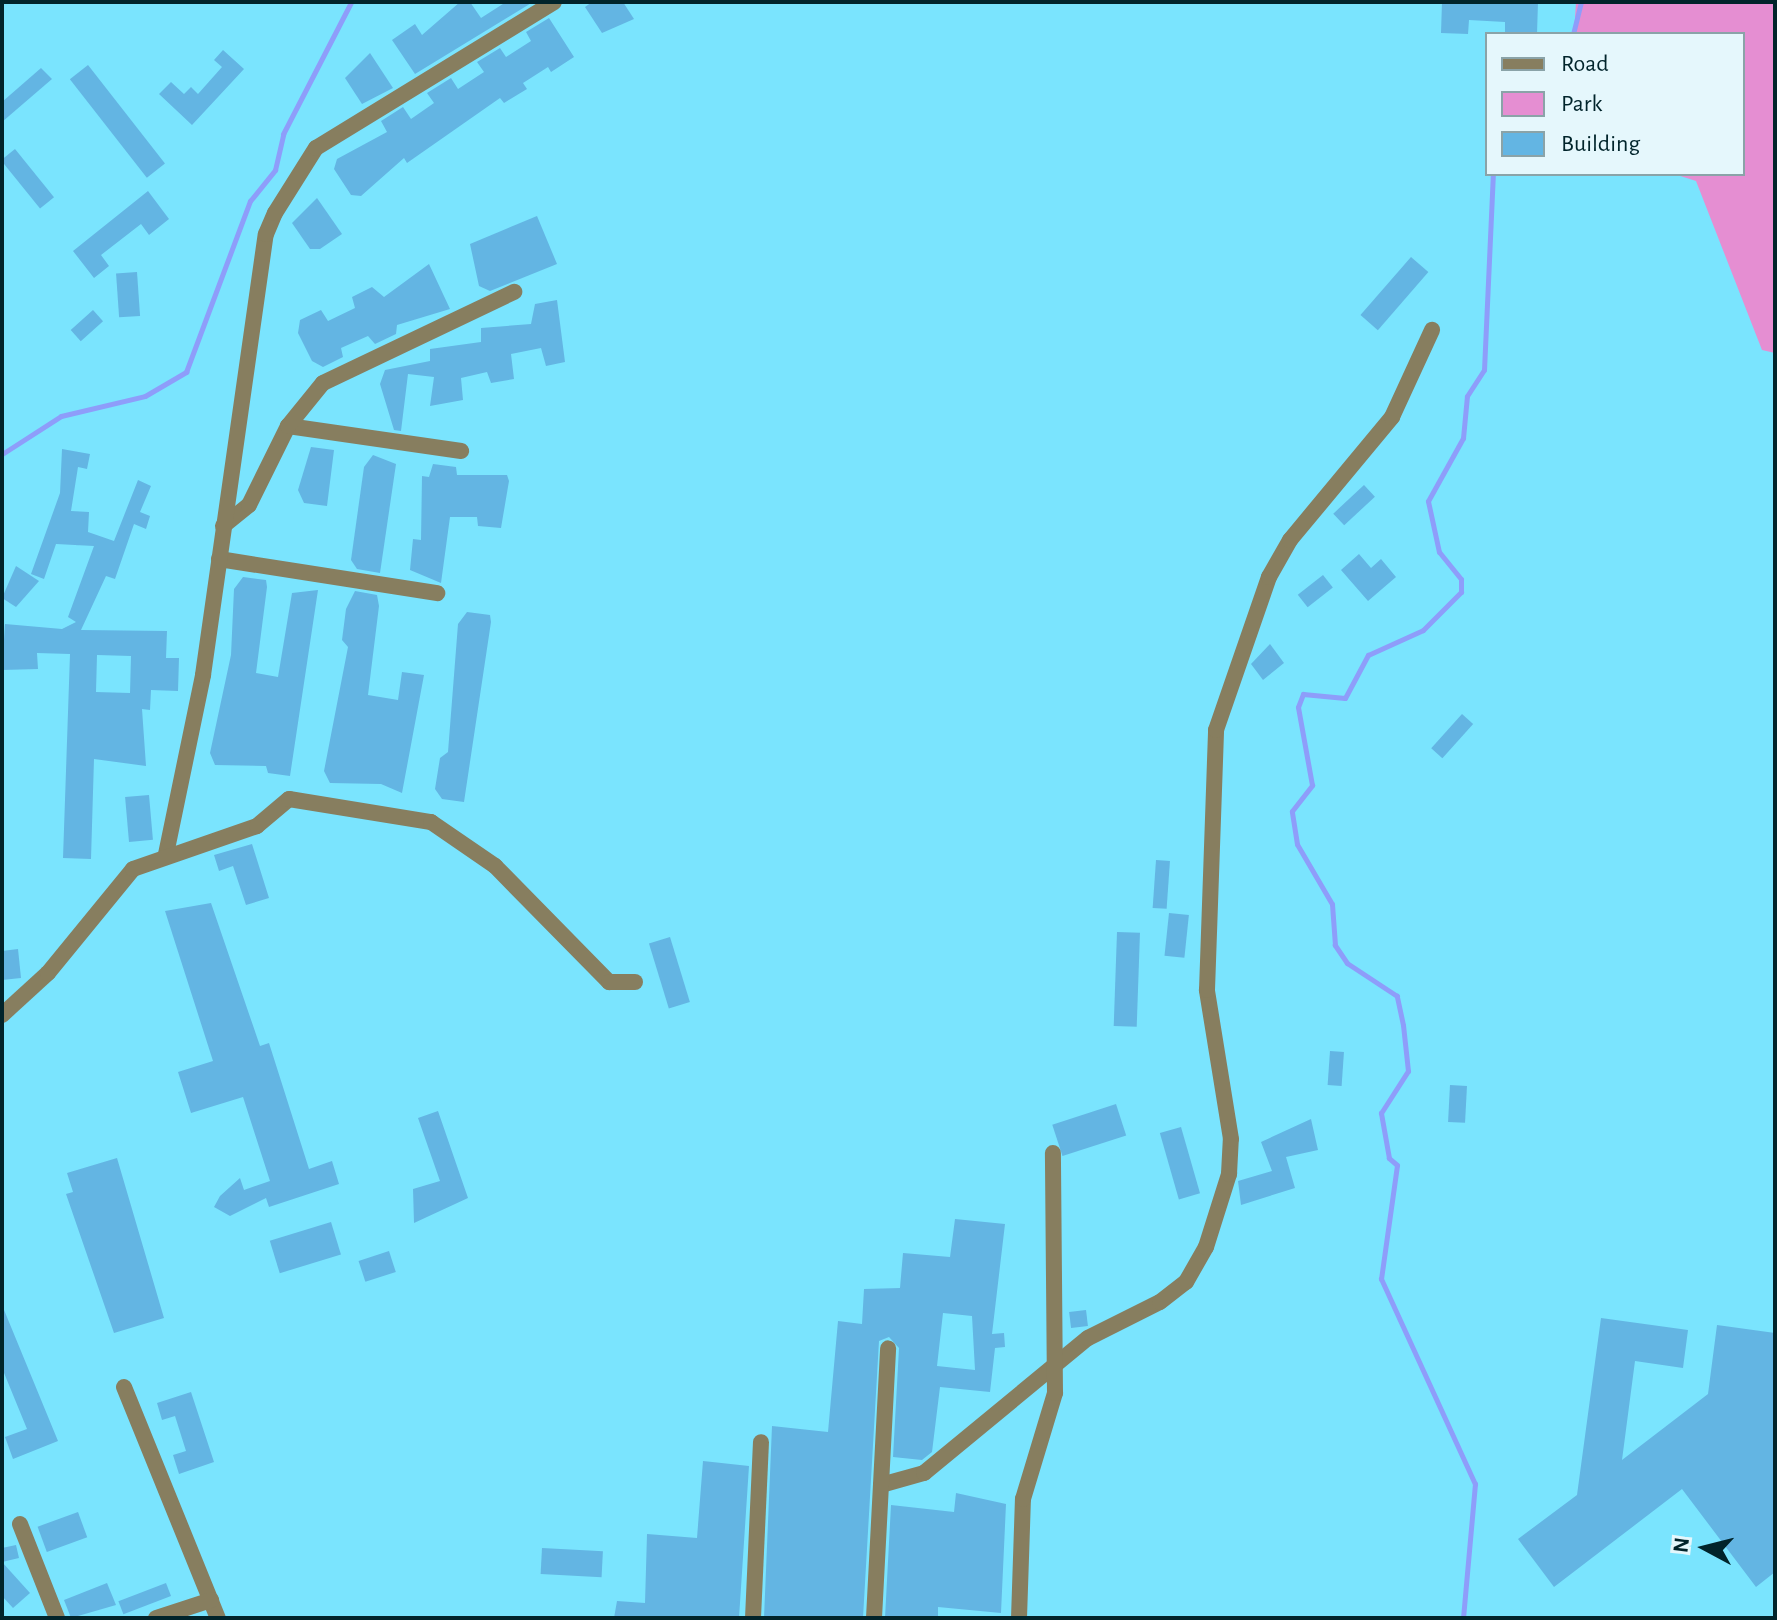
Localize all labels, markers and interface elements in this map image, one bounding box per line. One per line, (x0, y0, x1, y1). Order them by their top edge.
legend (1485, 32, 1745, 176)
text: Road (1561, 52, 1609, 76)
text: Park (1561, 92, 1602, 116)
text: Building (1561, 132, 1640, 156)
north arrow (1665, 1508, 1745, 1588)
text: N (1669, 1536, 1693, 1554)

